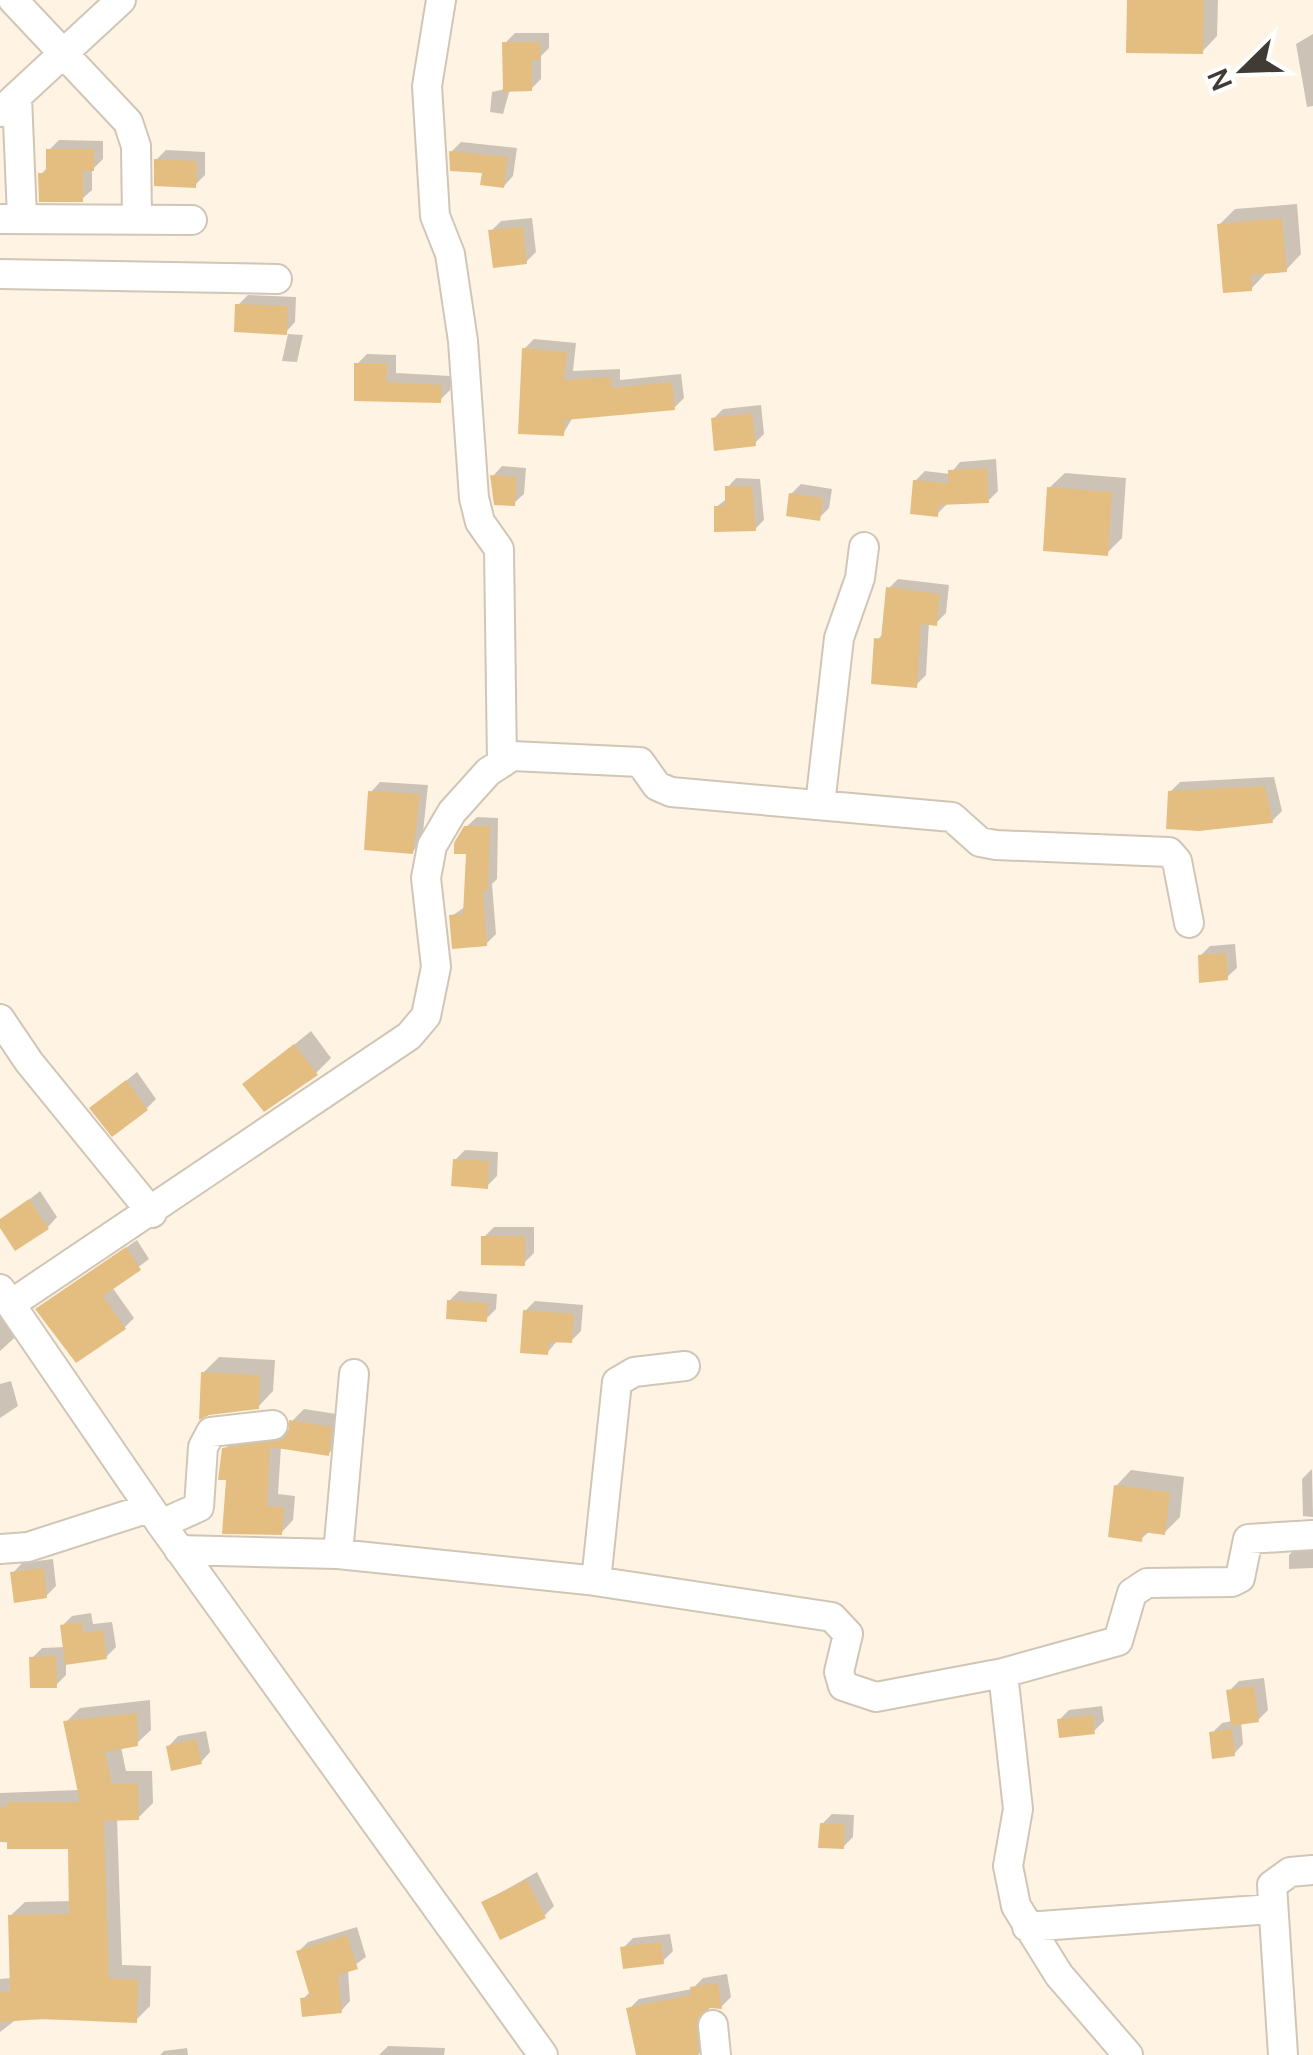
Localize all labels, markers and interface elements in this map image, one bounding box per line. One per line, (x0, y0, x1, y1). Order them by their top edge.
north arrow (1193, 20, 1293, 120)
text: N (1198, 63, 1240, 97)

